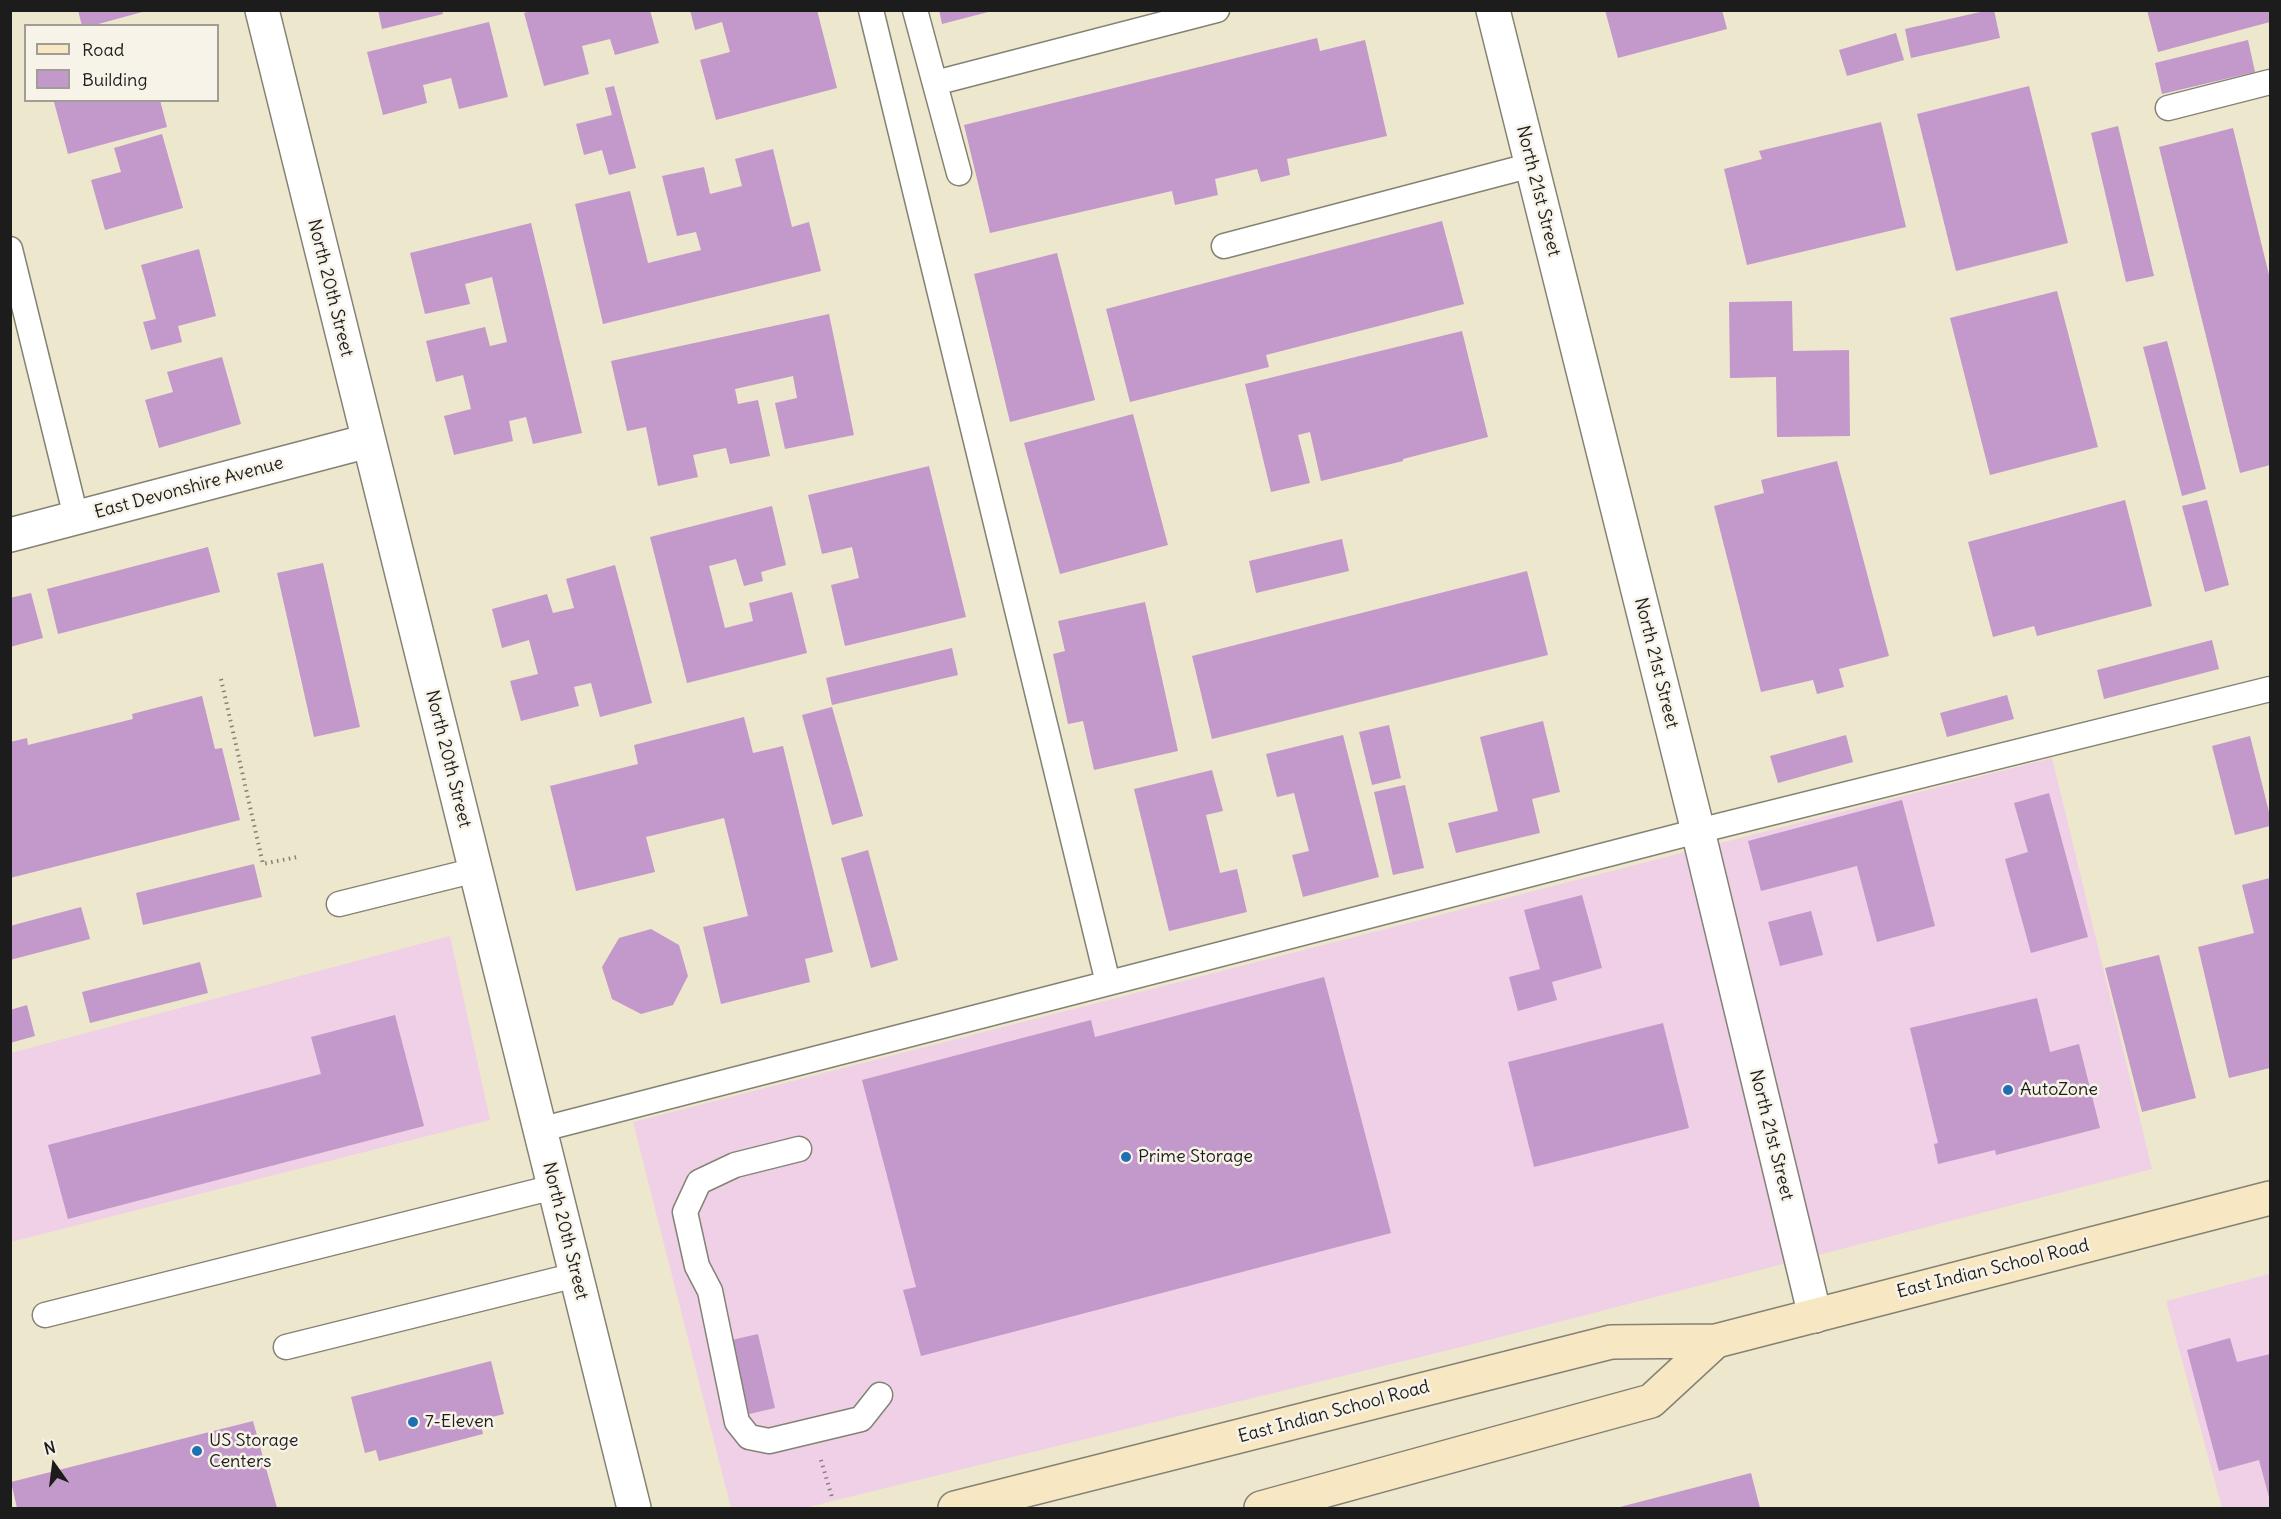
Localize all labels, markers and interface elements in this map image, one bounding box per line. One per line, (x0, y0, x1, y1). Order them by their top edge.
legend (24, 24, 219, 102)
text: Road (82, 38, 124, 61)
text: Building (82, 68, 147, 91)
street label: North 21st Street (1511, 123, 1565, 259)
street label: North 20th Street (302, 217, 358, 359)
street label: East Devonshire Avenue (92, 452, 286, 524)
street label: North 21st Street (1629, 595, 1683, 731)
street label: North 20th Street (420, 688, 476, 830)
street label: North 21st Street (1744, 1067, 1798, 1203)
place label: AutoZone (2020, 1079, 2098, 1101)
marker: AutoZone (2001, 1083, 2015, 1097)
place label: Prime Storage (1138, 1146, 1253, 1168)
marker: Prime Storage (1119, 1150, 1133, 1164)
street label: North 20th Street (537, 1160, 593, 1302)
street label: East Indian School Road (1895, 1235, 2091, 1303)
street label: East Indian School Road (1236, 1376, 1432, 1448)
place label: 7-Eleven (425, 1411, 494, 1433)
marker: 7-Eleven (406, 1415, 420, 1429)
place label: US Storage Centers (209, 1430, 299, 1472)
north arrow (24, 1435, 84, 1495)
text: N (42, 1436, 57, 1459)
marker: US Storage Centers (190, 1444, 204, 1458)

